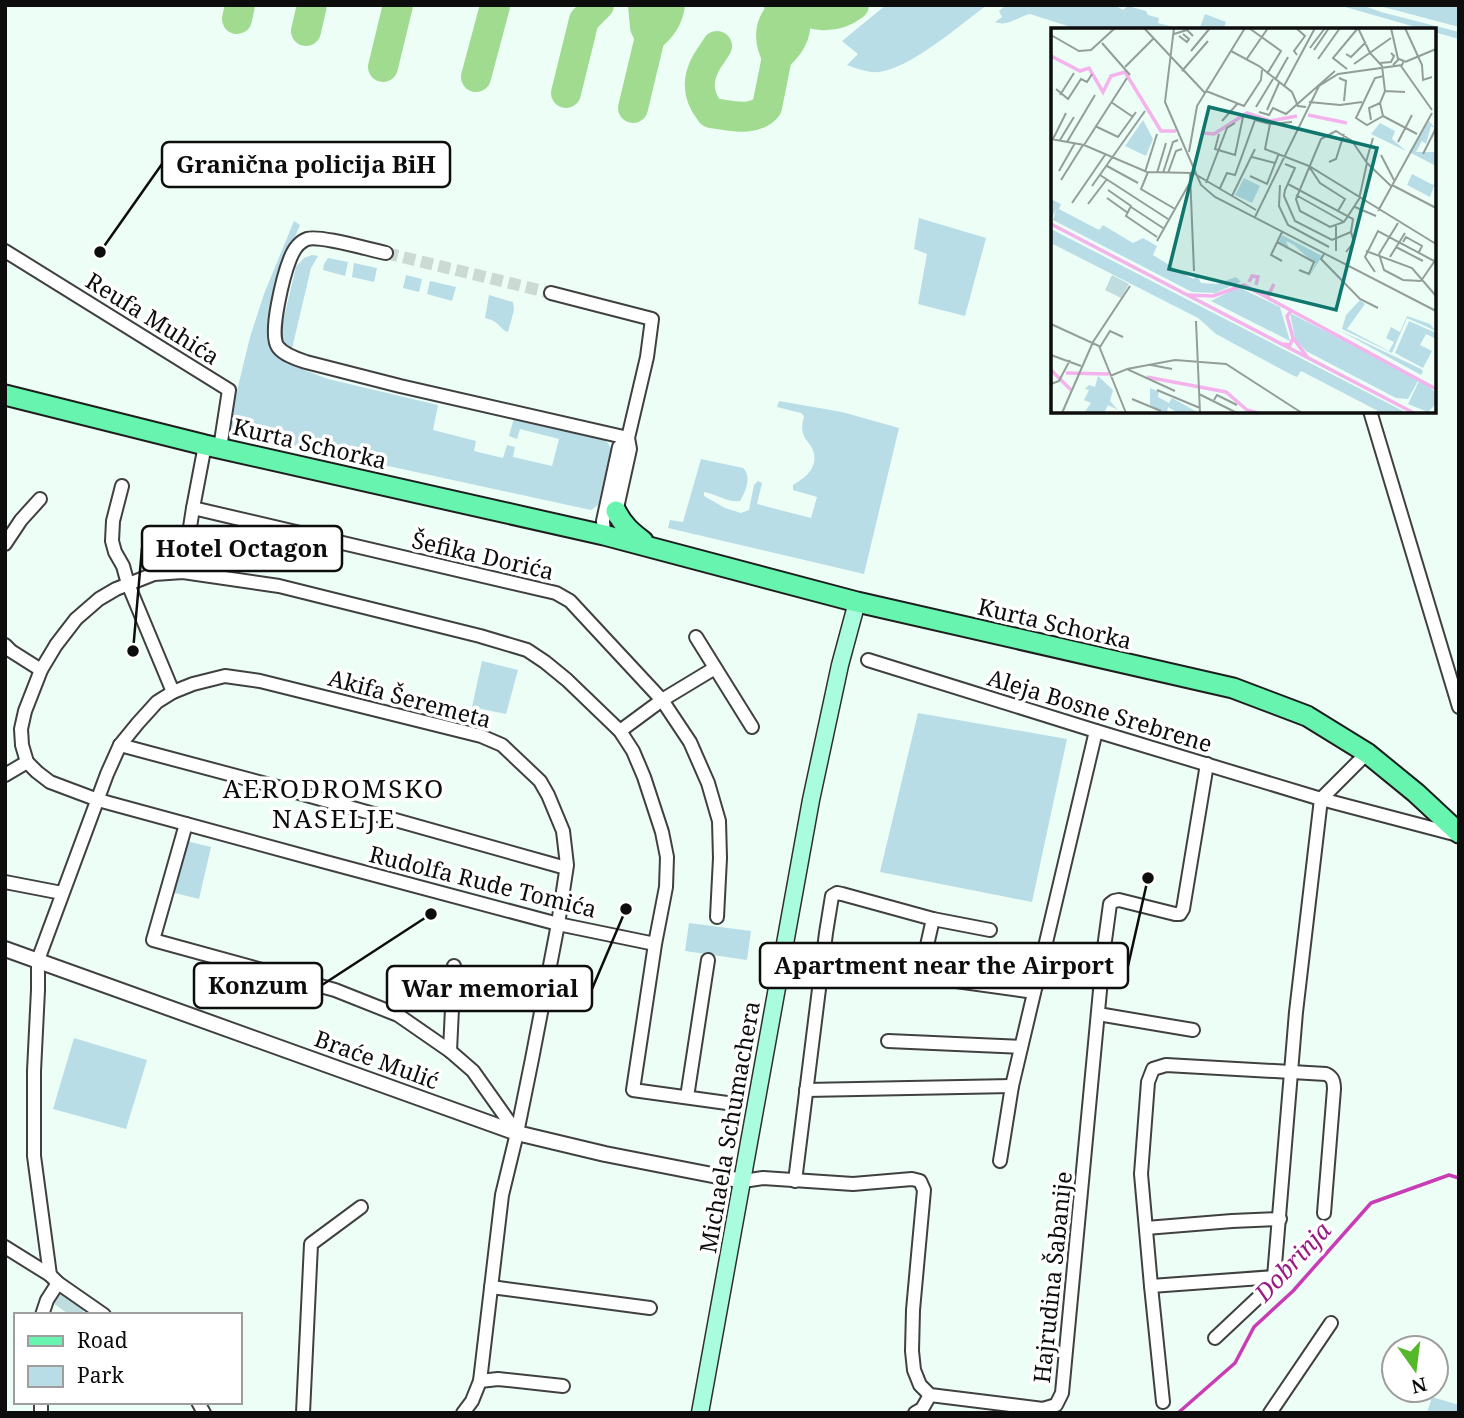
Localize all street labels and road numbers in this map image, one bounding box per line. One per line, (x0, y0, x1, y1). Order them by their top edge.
street label: Reufa Muhića (80, 264, 226, 372)
street label: Kurta Schorka (230, 410, 390, 476)
street label: Šefika Dorića (409, 523, 557, 587)
street label: Kurta Schorka (975, 590, 1135, 656)
street label: Akifa Šeremeta (325, 661, 495, 735)
street label: Aleja Bosne Srebrene (984, 661, 1216, 759)
street label: Rudolfa Rude Tomića (366, 837, 600, 925)
street label: Michaela Schumachera (691, 998, 767, 1256)
street label: Braće Mulić (310, 1022, 444, 1096)
street label: Hajrudina Šabanije (1025, 1170, 1079, 1384)

